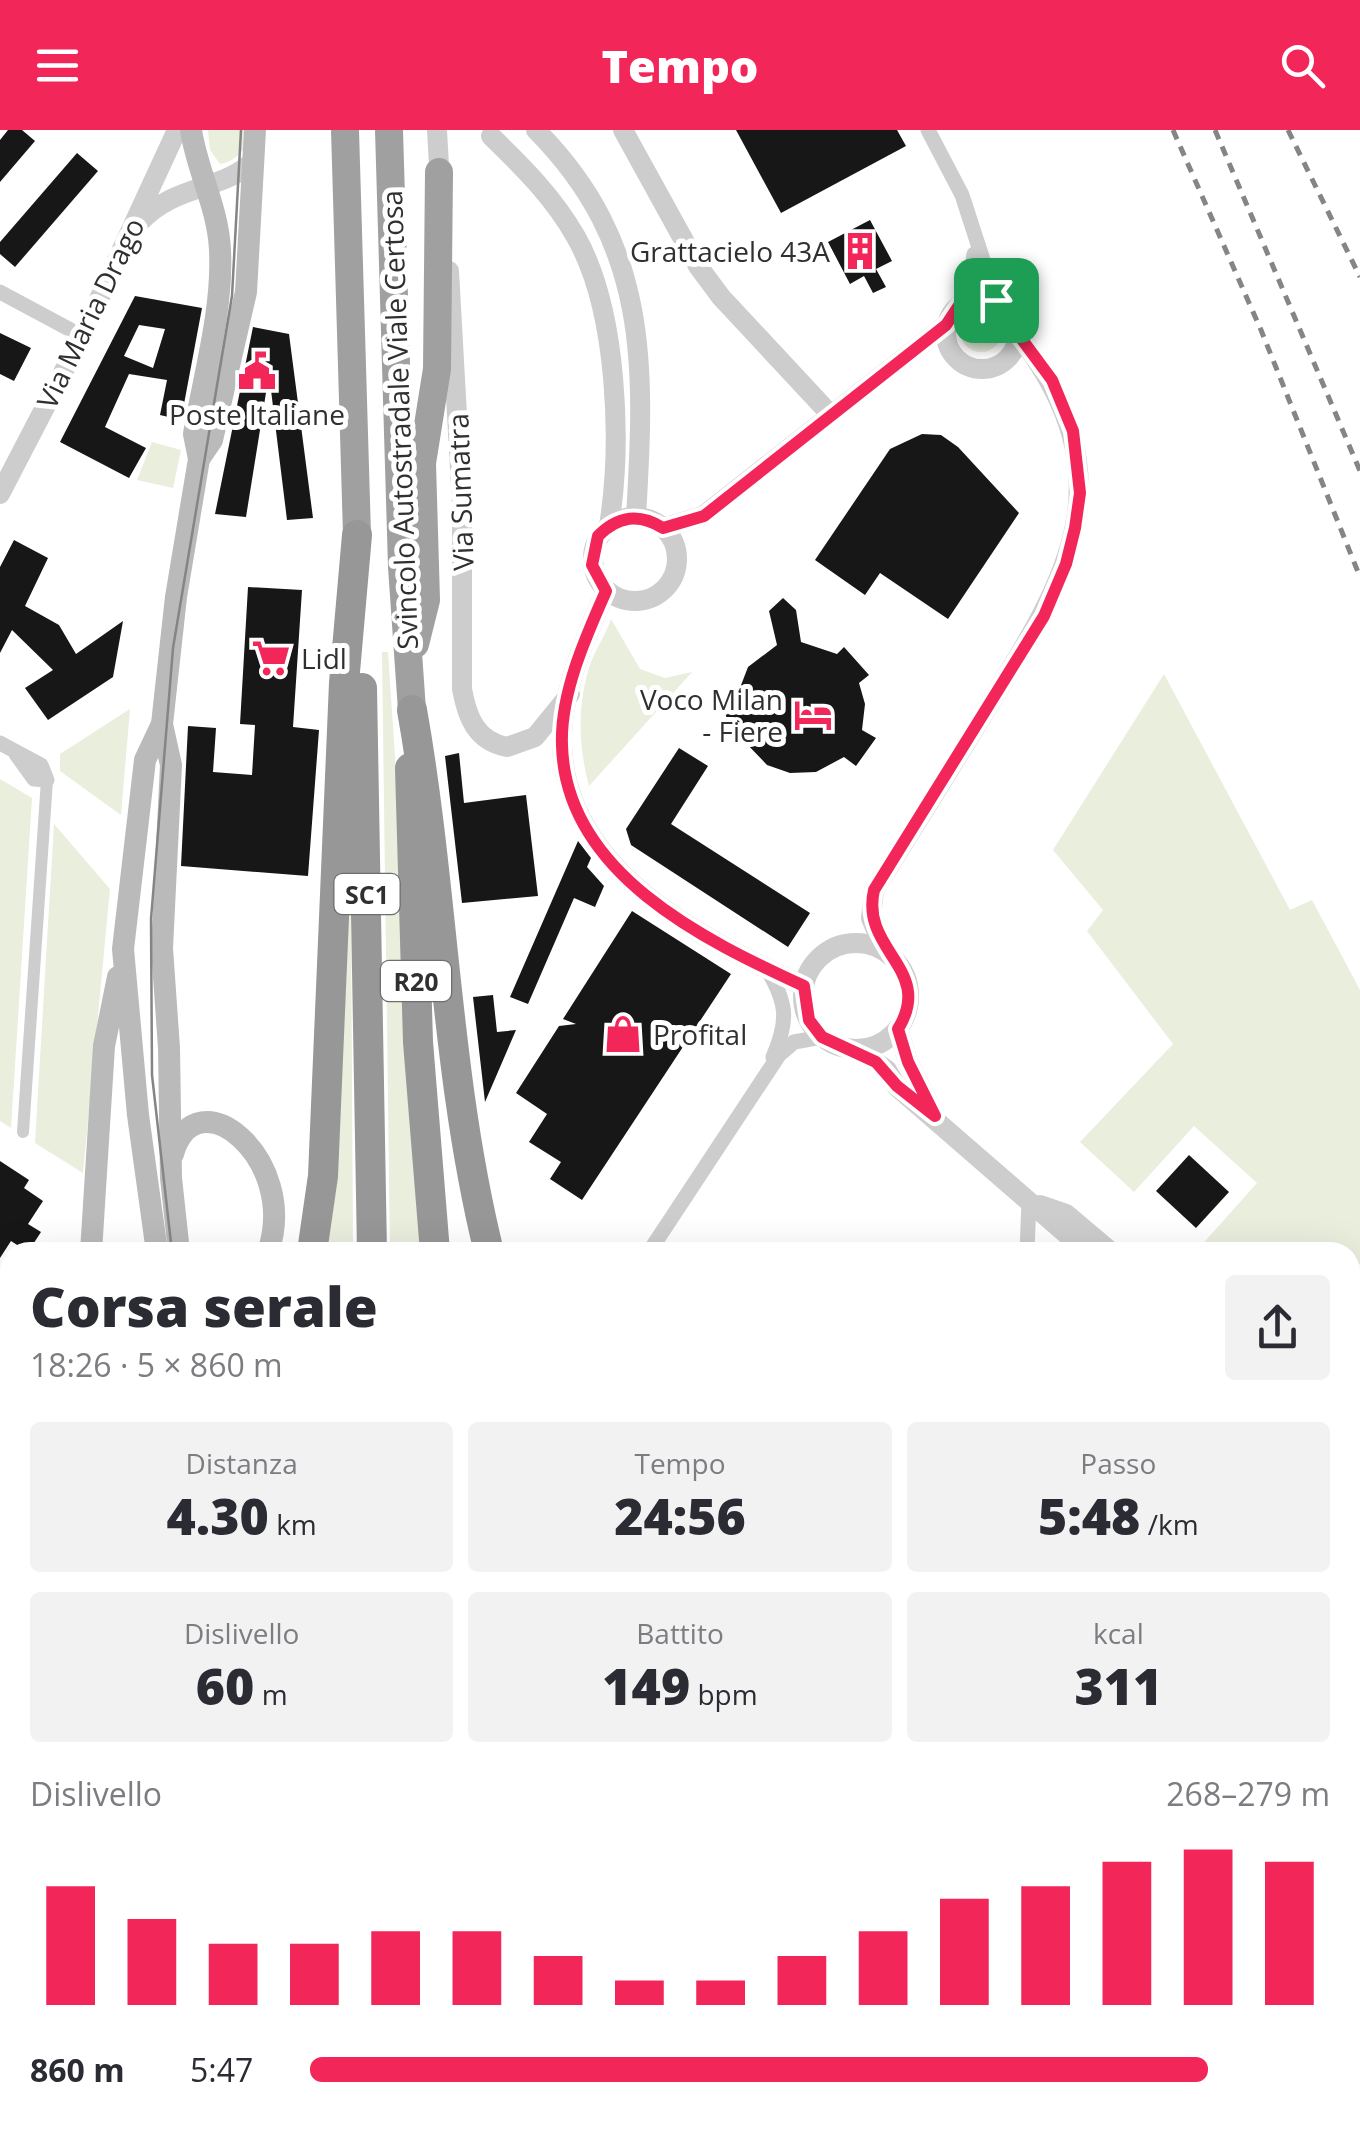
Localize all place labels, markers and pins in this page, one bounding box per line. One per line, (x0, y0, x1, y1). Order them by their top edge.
building icon: Grattacielo 43A (839, 230, 881, 272)
place label: Grattacielo 43A (630, 232, 830, 270)
pin (954, 258, 1039, 343)
public building icon: Poste Italiane (236, 350, 278, 392)
place label: Poste Italiane (169, 395, 345, 433)
supermarket icon: Lidl (250, 637, 292, 679)
place label: Lidl (301, 639, 347, 677)
place label: Voco Milan - Fiere (640, 680, 783, 750)
hotel icon: Voco Milan - Fiere (792, 694, 834, 736)
shop icon: Profital (602, 1013, 644, 1055)
place label: Profital (653, 1015, 747, 1053)

